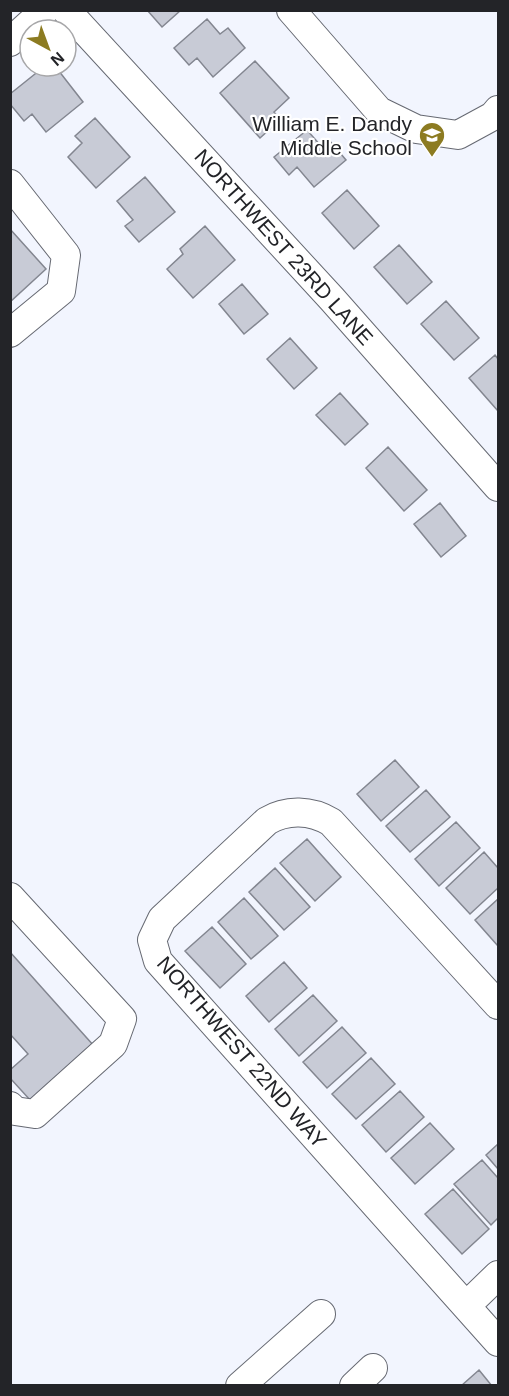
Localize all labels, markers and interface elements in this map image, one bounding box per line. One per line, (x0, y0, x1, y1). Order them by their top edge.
north arrow (18, 18, 78, 78)
text: N (48, 49, 67, 69)
place label: William E. Dandy Middle School (252, 112, 412, 159)
school or university icon: William E. Dandy Middle School (417, 120, 447, 158)
street label: NORTHWEST 23RD LANE (190, 145, 378, 349)
street label: NORTHWEST 22ND WAY (153, 952, 331, 1152)

